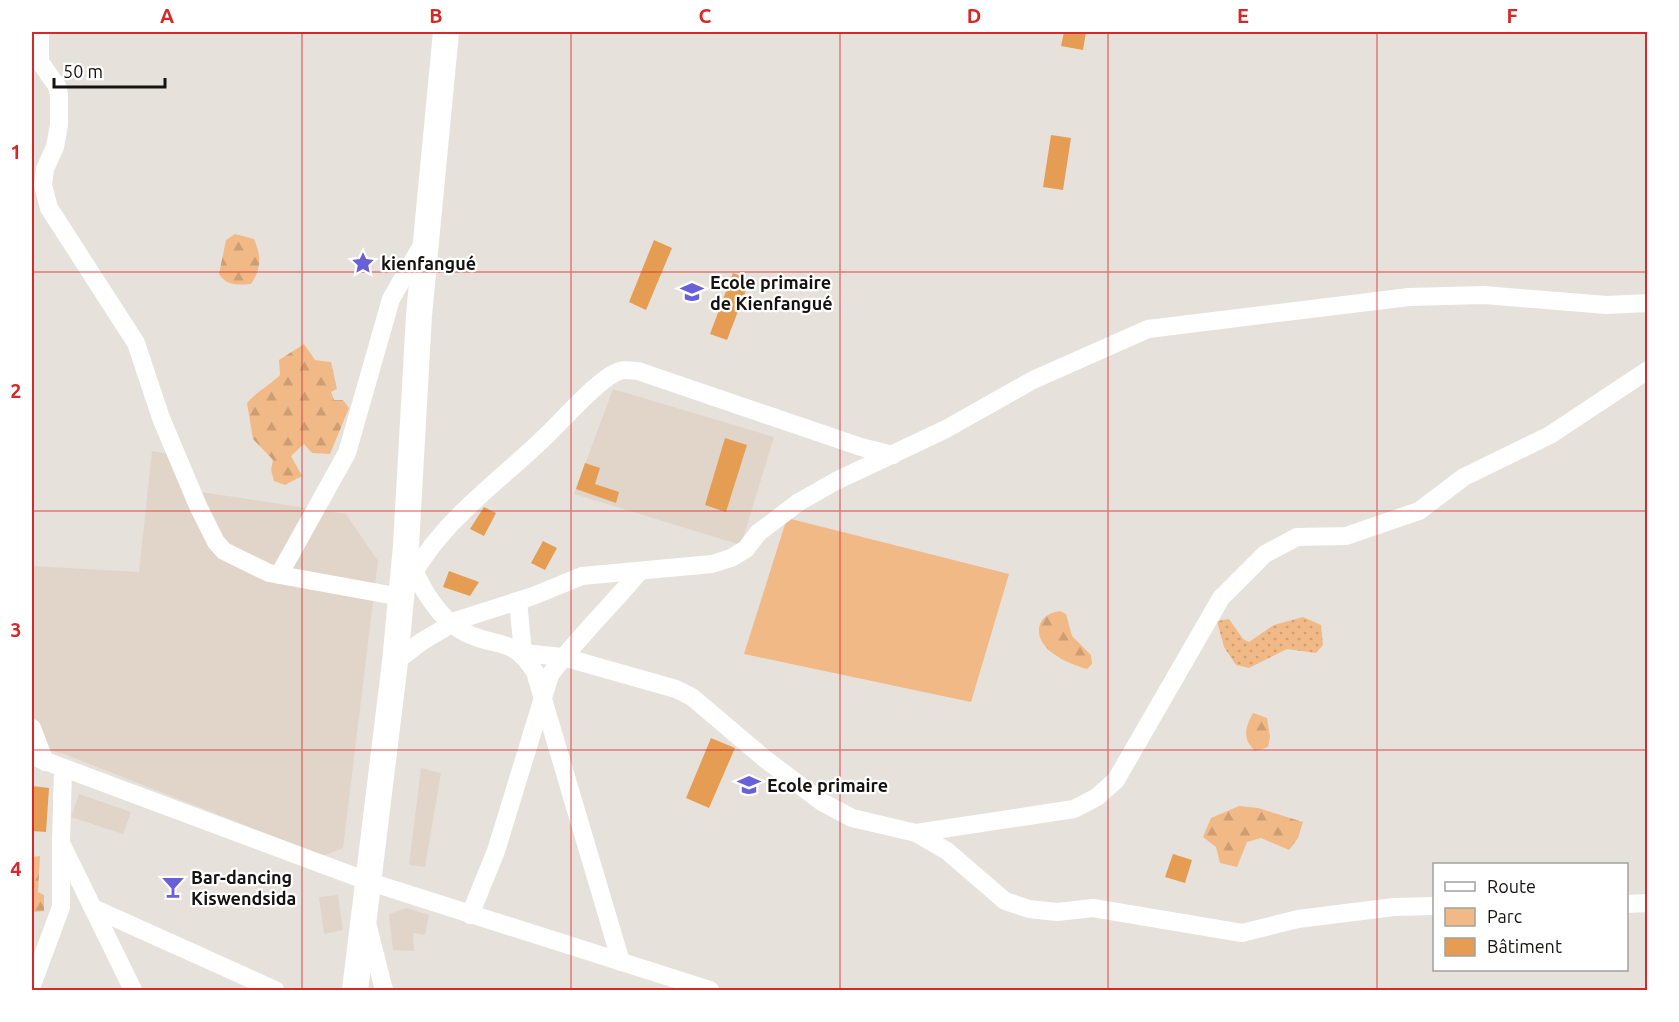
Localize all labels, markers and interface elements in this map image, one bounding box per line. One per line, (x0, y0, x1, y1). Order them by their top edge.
text: A (160, 4, 174, 27)
text: B (429, 4, 443, 27)
text: C (699, 4, 712, 27)
text: D (967, 4, 981, 27)
text: E (1237, 4, 1249, 27)
text: F (1506, 4, 1518, 27)
scale bar (54, 51, 165, 89)
text: 50 m (63, 61, 103, 81)
text: 1 (10, 140, 22, 163)
place icon: kienfangué (350, 250, 376, 276)
place label: kienfangué (381, 253, 476, 273)
place label: Ecole primaire de Kienfangué (710, 272, 833, 313)
school or university icon: Ecole primaire de Kienfangué (679, 279, 705, 305)
text: 2 (10, 379, 22, 402)
text: 3 (10, 618, 22, 641)
school or university icon: Ecole primaire (736, 772, 762, 798)
place label: Ecole primaire (767, 775, 888, 795)
text: 4 (10, 857, 22, 880)
legend (1433, 863, 1628, 971)
place label: Bar-dancing Kiswendsida (191, 867, 296, 908)
bar icon: Bar-dancing Kiswendsida (160, 874, 186, 900)
text: Route (1487, 876, 1536, 896)
text: Parc (1487, 906, 1522, 926)
text: Bâtiment (1487, 936, 1562, 956)

